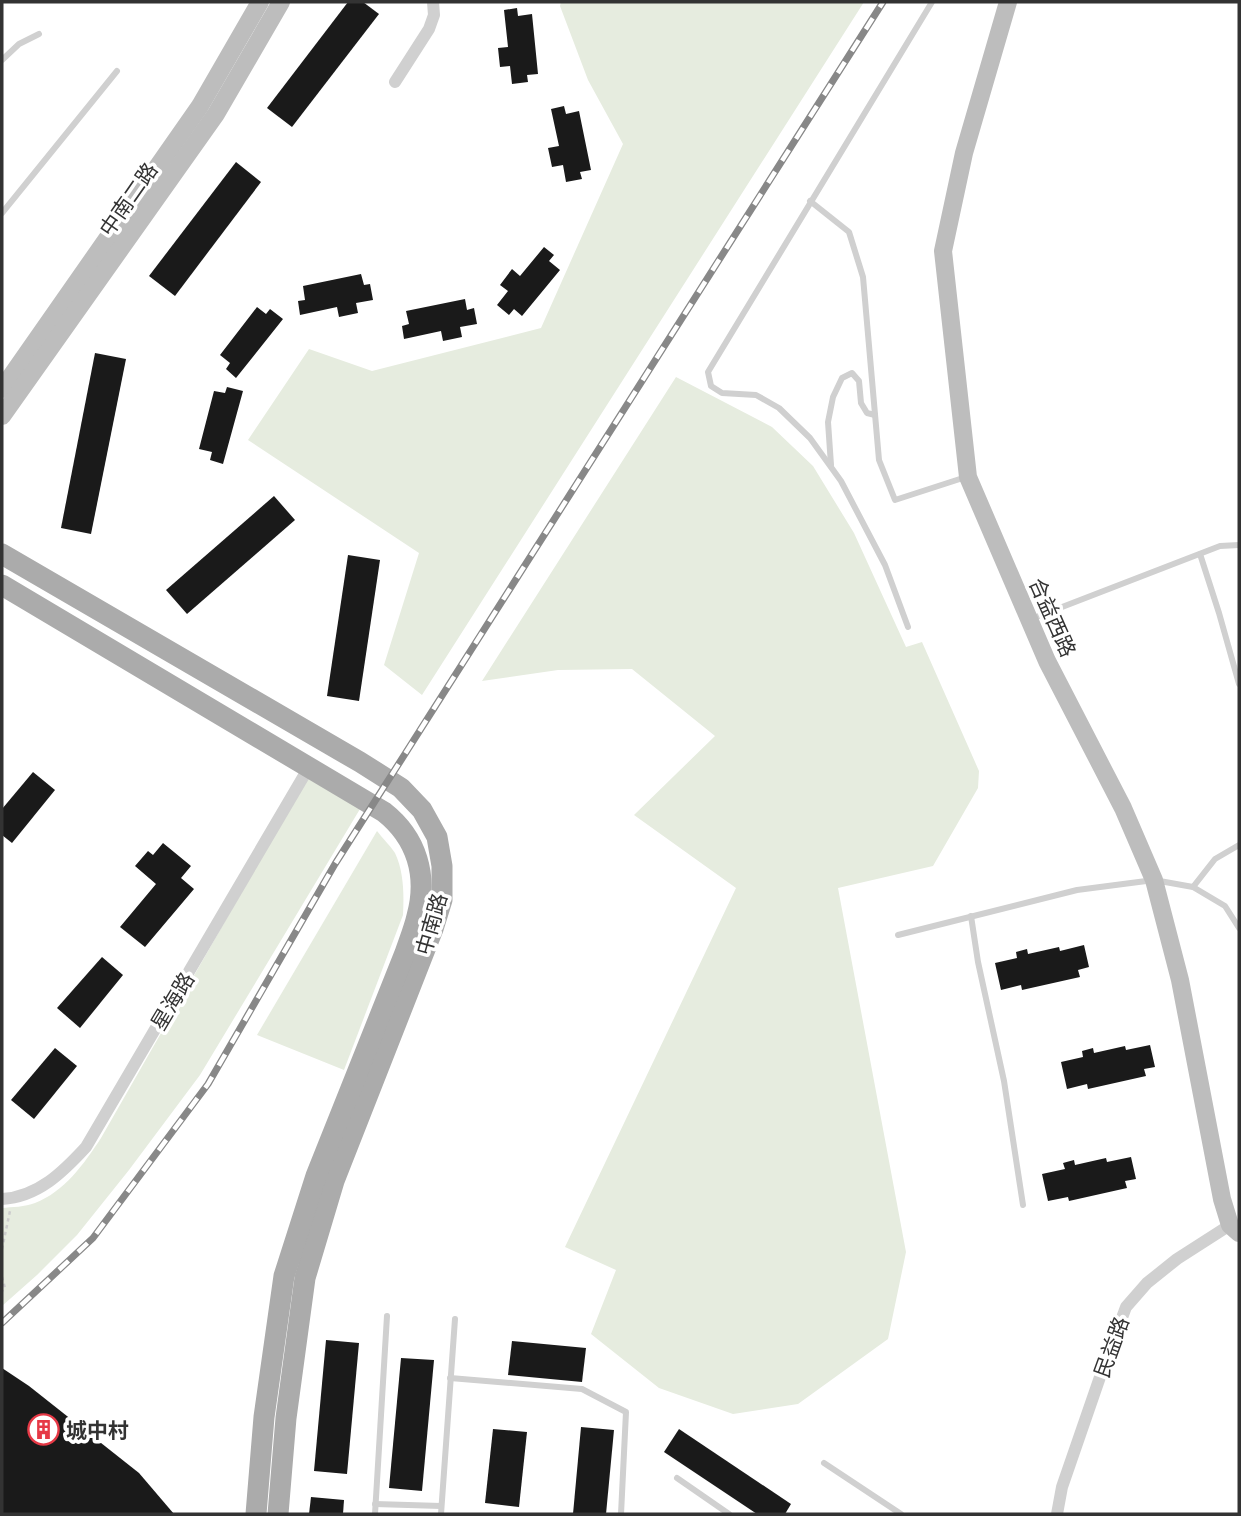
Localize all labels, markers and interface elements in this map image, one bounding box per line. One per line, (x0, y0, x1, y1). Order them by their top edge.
street label: 中南二路 (94, 158, 162, 240)
street label: 合益西路 (1025, 574, 1081, 660)
street label: 中南路 (411, 890, 451, 958)
street label: 星海路 (145, 968, 199, 1034)
street label: 民益路 (1089, 1313, 1133, 1381)
building icon: 城中村 (26, 1413, 60, 1447)
place label: 城中村 (66, 1418, 129, 1442)

